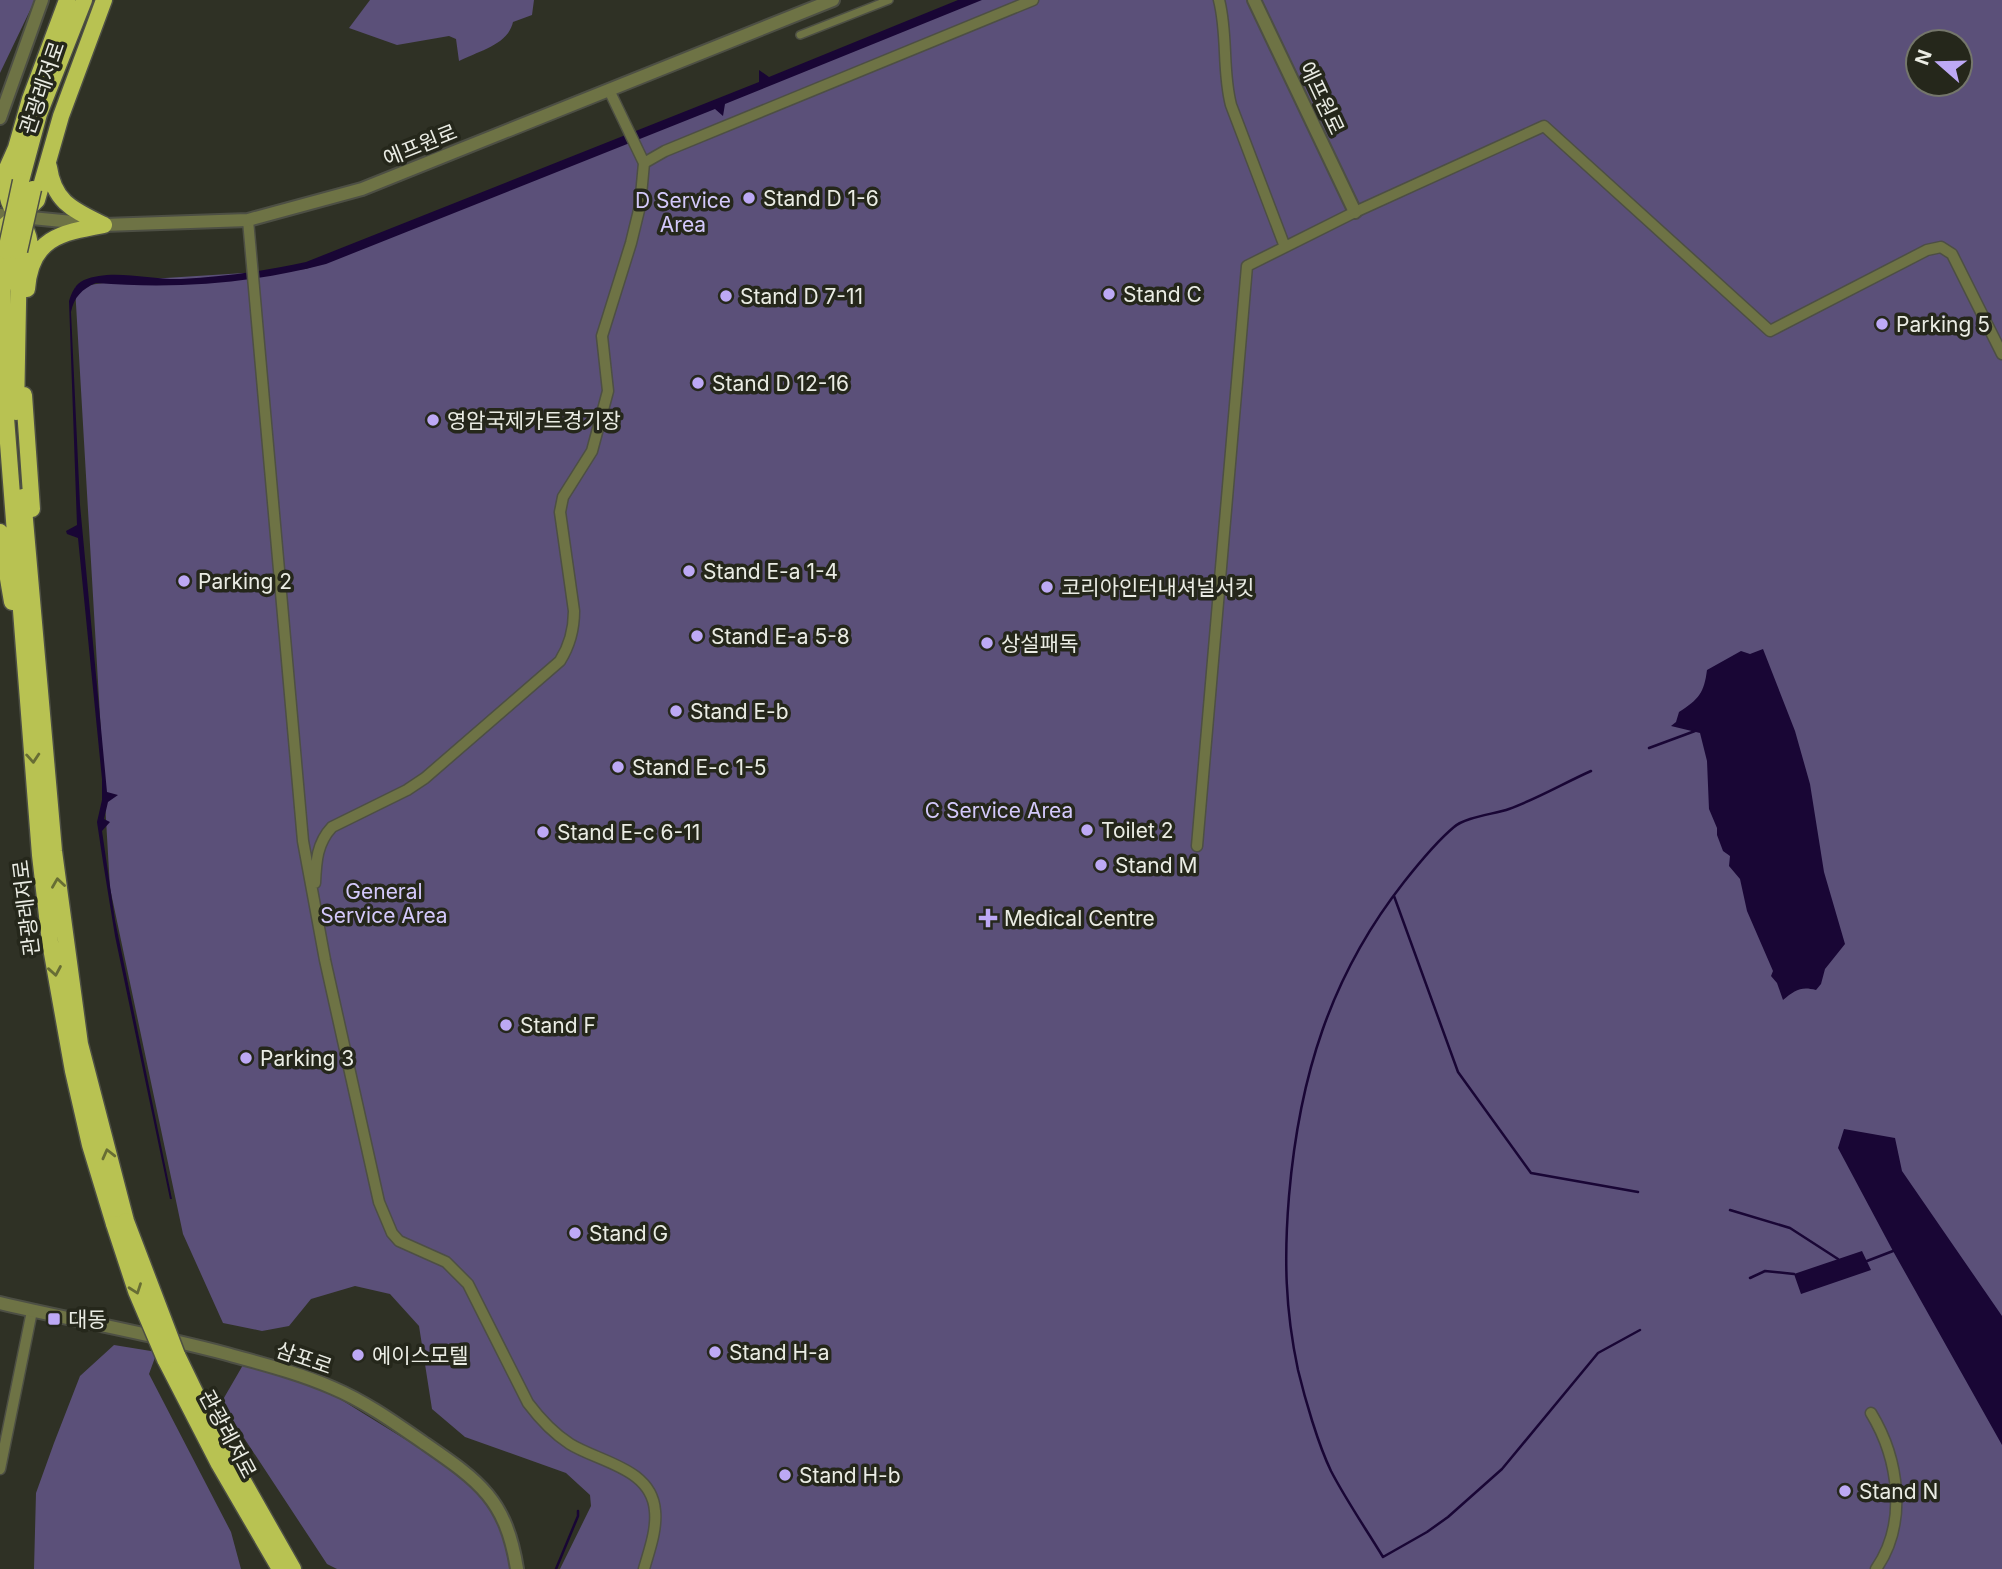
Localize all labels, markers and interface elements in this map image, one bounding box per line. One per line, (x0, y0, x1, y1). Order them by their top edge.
north arrow (1904, 28, 1974, 98)
street label: 관광레저로 (14, 38, 70, 138)
text: N (1910, 47, 1937, 68)
street label: 에프원로 (1294, 58, 1350, 138)
street label: 에프원로 (379, 119, 461, 171)
place label: Stand D 1-6 (763, 186, 879, 211)
park label: D Service Area (635, 188, 731, 237)
marker: Stand D 1-6 (741, 190, 757, 206)
place label: Stand C (1123, 282, 1202, 307)
place label: Stand D 7-11 (740, 284, 863, 309)
marker: Stand C (1101, 286, 1117, 302)
marker: Stand D 7-11 (718, 288, 734, 304)
place label: Parking 5 (1896, 312, 1990, 337)
marker: Parking 5 (1874, 316, 1890, 332)
place label: Stand D 12-16 (712, 371, 849, 396)
marker: Stand D 12-16 (690, 375, 706, 391)
place label: 영암국제카트경기장 (447, 408, 621, 433)
marker: 영암국제카트경기장 (425, 412, 441, 428)
place label: Stand E-a 1-4 (703, 559, 838, 584)
marker: Stand E-a 1-4 (681, 563, 697, 579)
place label: Parking 2 (198, 569, 292, 594)
marker: Parking 2 (176, 573, 192, 589)
place label: 코리아인터내셔널서킷 (1061, 575, 1254, 600)
marker: 코리아인터내셔널서킷 (1039, 579, 1055, 595)
place label: Stand E-a 5-8 (711, 624, 850, 649)
marker: Stand E-a 5-8 (689, 628, 705, 644)
place label: 상설패독 (1001, 631, 1078, 656)
marker: 상설패독 (979, 635, 995, 651)
place label: Stand E-b (690, 699, 789, 724)
marker: Stand E-b (668, 703, 684, 719)
one-way arrow (25, 753, 40, 764)
place label: Stand E-c 1-5 (632, 755, 767, 780)
marker: Stand E-c 1-5 (610, 759, 626, 775)
park label: C Service Area (925, 798, 1073, 823)
place label: Toilet 2 (1101, 818, 1174, 843)
place label: Stand E-c 6-11 (557, 820, 700, 845)
marker: Toilet 2 (1079, 822, 1095, 838)
marker: Stand E-c 6-11 (535, 824, 551, 840)
place label: Stand M (1115, 853, 1197, 878)
marker: Stand M (1093, 857, 1109, 873)
street label: 관광레저로 (8, 859, 44, 957)
one-way arrow (51, 877, 66, 889)
park label: General Service Area (320, 879, 448, 928)
place label: Medical Centre (1004, 906, 1155, 931)
marker: Medical Centre (978, 908, 998, 928)
one-way arrow (47, 965, 62, 977)
place label: Stand F (520, 1013, 596, 1038)
marker: Stand F (498, 1017, 514, 1033)
place label: Parking 3 (260, 1046, 354, 1071)
marker: Parking 3 (238, 1050, 254, 1066)
one-way arrow (102, 1149, 117, 1161)
place label: Stand G (589, 1221, 668, 1246)
marker: Stand G (567, 1225, 583, 1241)
one-way arrow (128, 1282, 142, 1294)
place label: 대동 (68, 1307, 107, 1332)
marker: 대동 (46, 1311, 62, 1327)
street label: 삼포로 (273, 1337, 335, 1379)
place label: Stand H-a (729, 1340, 829, 1365)
place label: 에이스모텔 (372, 1343, 469, 1368)
marker: Stand H-a (707, 1344, 723, 1360)
marker: 에이스모텔 (350, 1347, 366, 1363)
street label: 관광레저로 (194, 1385, 262, 1483)
place label: Stand H-b (799, 1463, 901, 1488)
marker: Stand H-b (777, 1467, 793, 1483)
place label: Stand N (1859, 1479, 1938, 1504)
marker: Stand N (1837, 1483, 1853, 1499)

